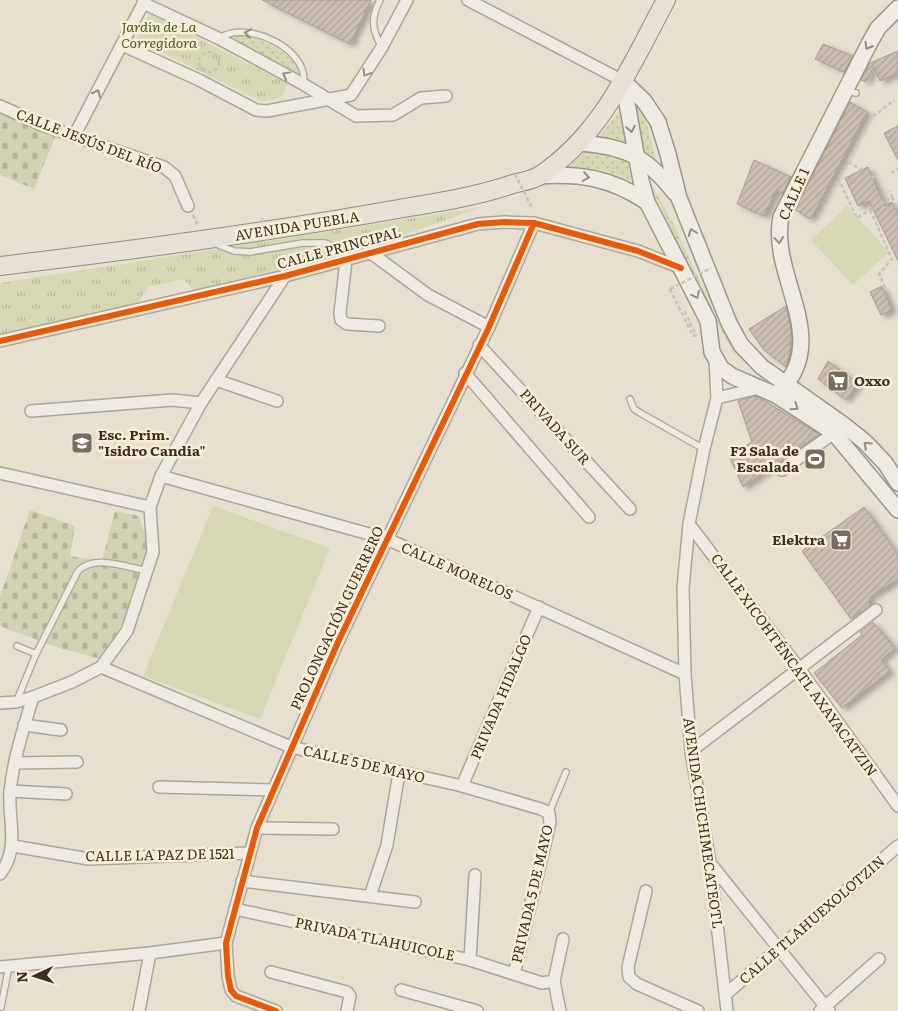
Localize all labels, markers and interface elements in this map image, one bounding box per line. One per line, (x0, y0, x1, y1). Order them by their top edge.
park label: Jardín de La Corregidora (121, 16, 197, 52)
one-way arrow (243, 28, 251, 39)
one-way arrow (864, 40, 874, 49)
one-way arrow (362, 68, 372, 77)
one-way arrow (282, 71, 291, 81)
one-way arrow (91, 89, 101, 98)
street label: CALLE JESÚS DEL RÍO (14, 103, 165, 177)
one-way arrow (626, 125, 636, 133)
street label: CALLE 1 (773, 164, 814, 223)
one-way arrow (582, 171, 591, 181)
street label: AVENIDA PUEBLA (233, 205, 361, 245)
street label: CALLE PRINCIPAL (275, 221, 403, 273)
one-way arrow (688, 228, 698, 237)
one-way arrow (773, 236, 784, 244)
one-way arrow (690, 290, 700, 299)
supermarket icon: Oxxo (826, 369, 850, 393)
place label: Oxxo (854, 370, 891, 390)
street label: PRIVADA SUR (516, 384, 595, 469)
one-way arrow (789, 401, 799, 410)
place label: Esc. Prim. "Isidro Candia" (98, 424, 206, 460)
school or university icon: Esc. Prim. "Isidro Candia" (70, 431, 94, 455)
place label: F2 Sala de Escalada (730, 440, 800, 476)
one-way arrow (864, 442, 873, 451)
sports icon: F2 Sala de Escalada (803, 447, 827, 471)
street label: PROLONGACIÓN GUERRERO (285, 522, 388, 713)
supermarket icon: Elektra (829, 528, 853, 552)
place label: Elektra (772, 529, 826, 549)
street label: CALLE MORELOS (398, 536, 517, 604)
street label: CALLE XICOHTÉNCATL AXAYACATZIN (707, 549, 883, 780)
street label: PRIVADA HIDALGO (465, 631, 535, 762)
street label: AVENIDA CHICHIMECATEOTL (679, 716, 729, 930)
street label: CALLE 5 DE MAYO (301, 739, 427, 787)
street label: PRIVADA 5 DE MAYO (505, 823, 557, 965)
street label: CALLE LA PAZ DE 1521 (85, 843, 235, 865)
street label: CALLE TLAHUEXOLOTZIN (734, 850, 888, 988)
street label: PRIVADA TLAHUICOLE (294, 911, 457, 965)
north arrow (10, 951, 60, 1001)
text: N (11, 970, 31, 984)

